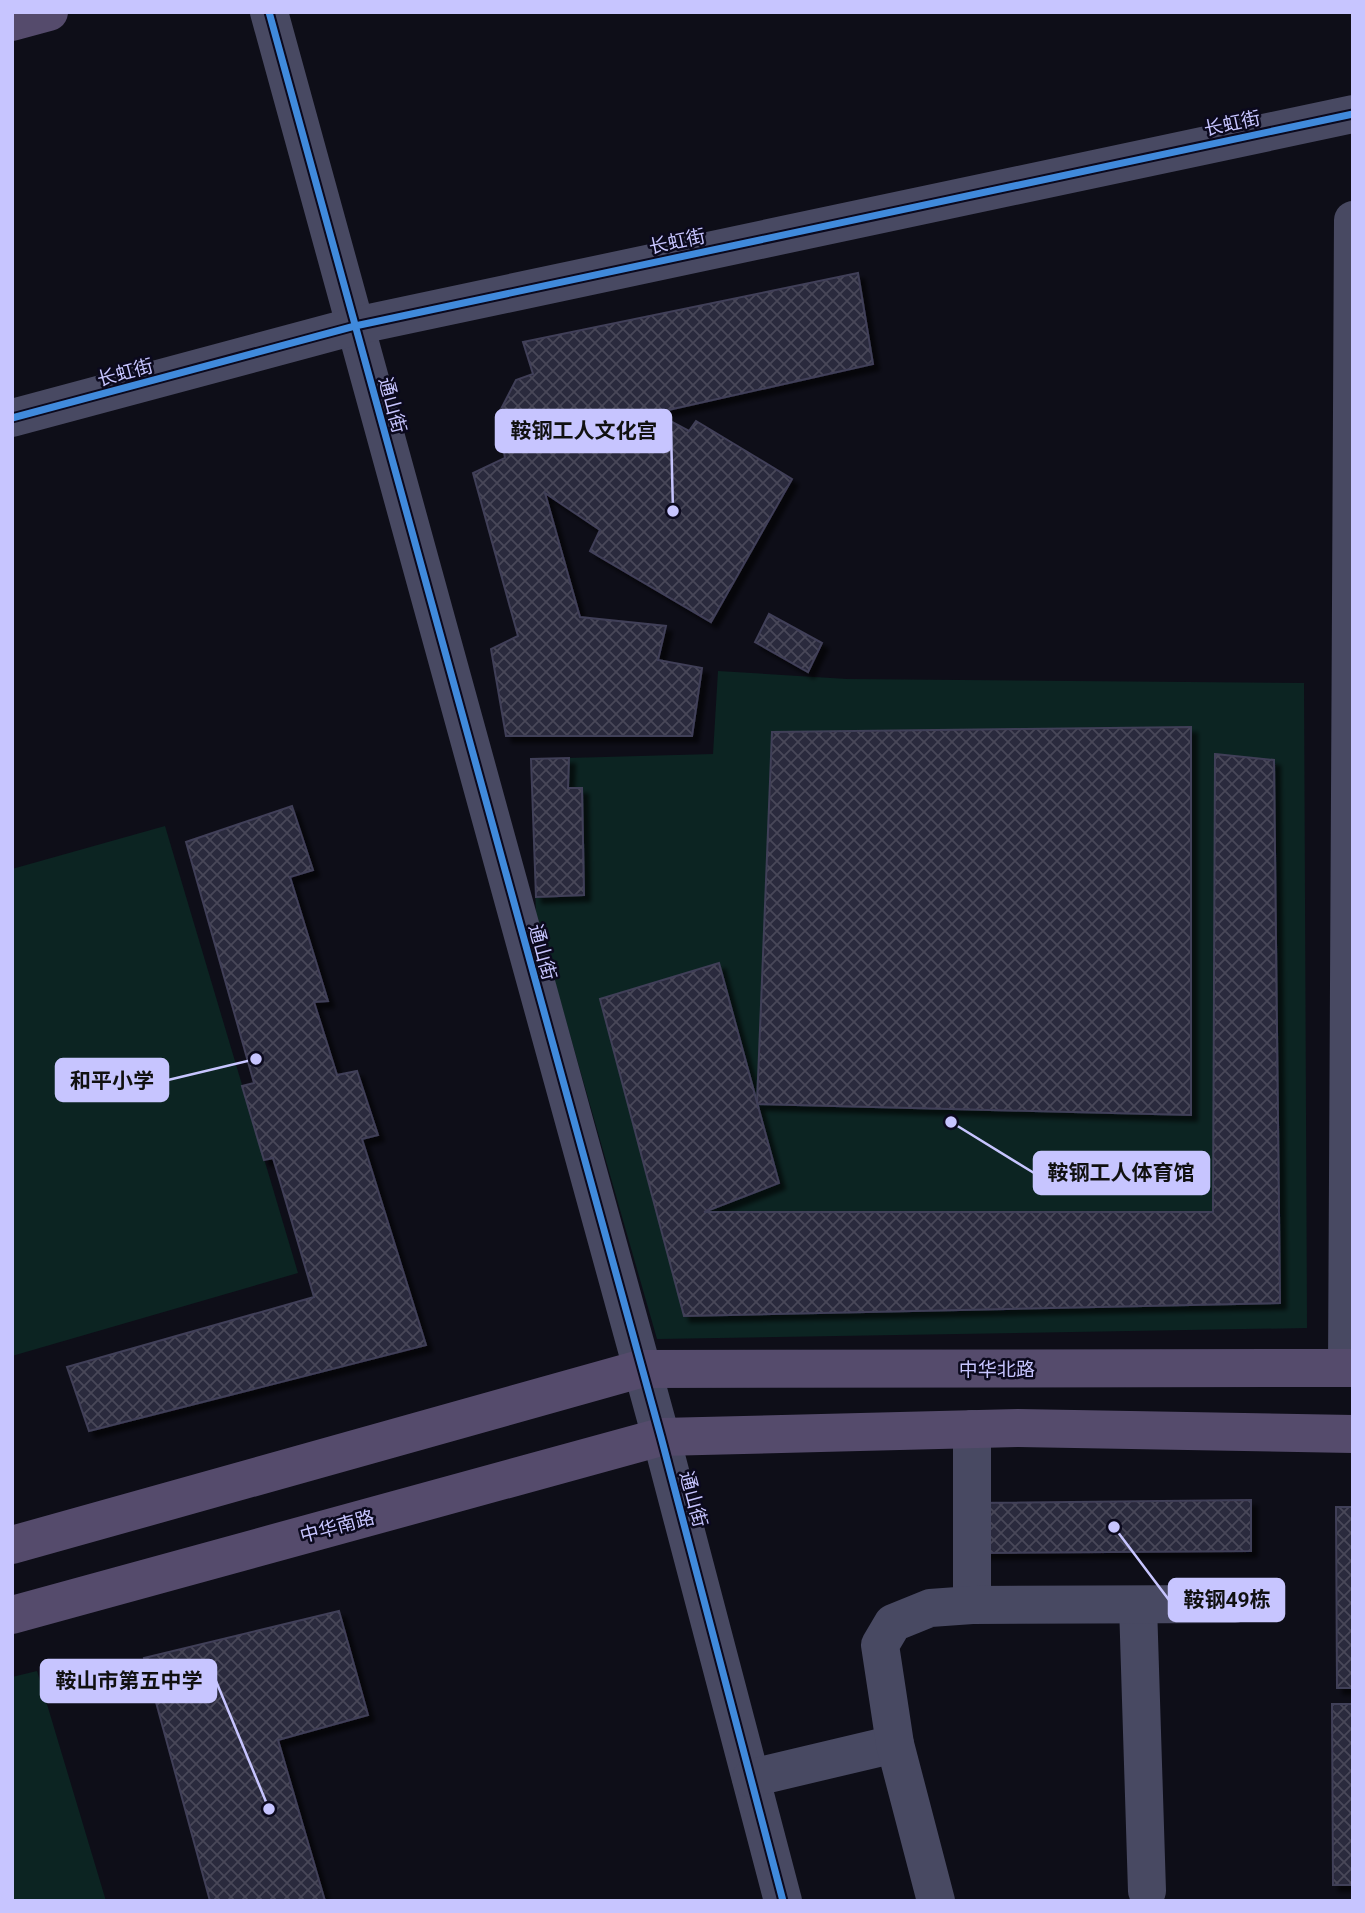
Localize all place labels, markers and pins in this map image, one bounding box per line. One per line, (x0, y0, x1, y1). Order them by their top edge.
callout: 鞍钢工人文化宫 (496, 410, 671, 452)
callout: 和平小学 (56, 1059, 168, 1101)
callout: 鞍钢工人体育馆 (1034, 1152, 1209, 1194)
callout: 鞍钢49栋 (1169, 1579, 1284, 1621)
callout: 鞍山市第五中学 (41, 1660, 216, 1702)

